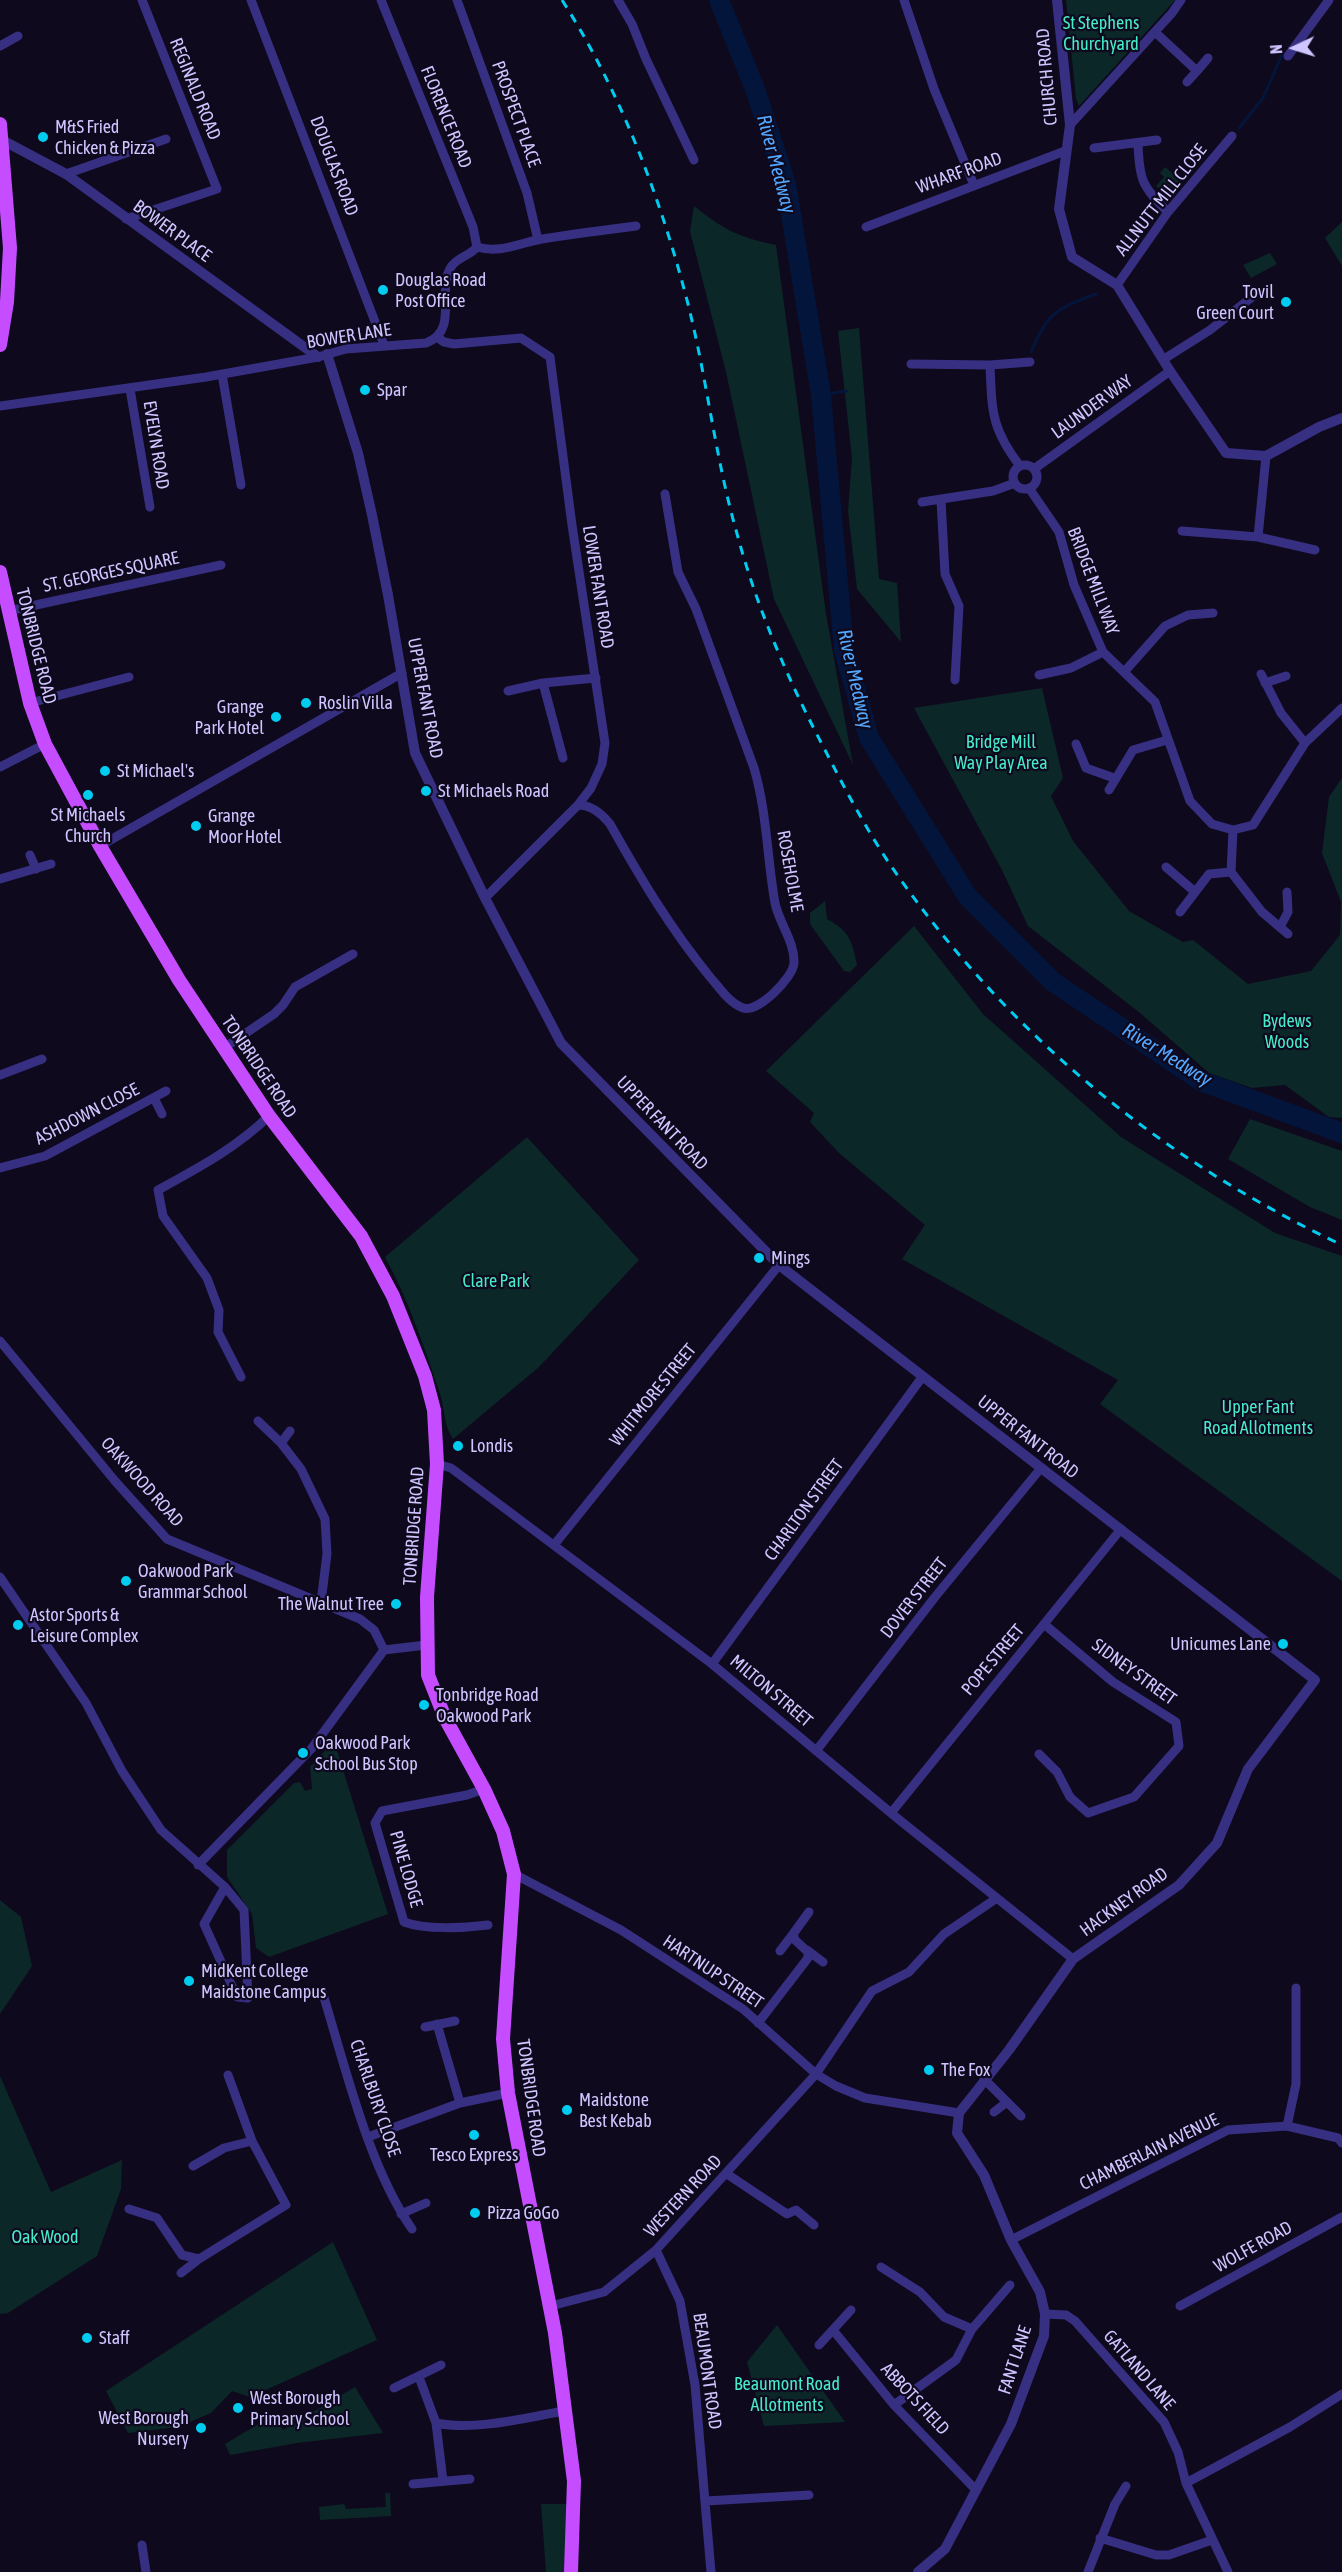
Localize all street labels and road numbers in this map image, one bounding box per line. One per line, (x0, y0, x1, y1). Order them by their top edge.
street label: CHURCH ROAD (1032, 28, 1062, 126)
street label: REGINALD ROAD (165, 35, 225, 143)
street label: PROSPECT PLACE (487, 58, 545, 170)
street label: FLORENCE ROAD (416, 63, 476, 171)
street label: DOUGLAS ROAD (305, 113, 363, 219)
street label: ALLNUTT MILL CLOSE (1111, 140, 1211, 260)
street label: WHARF ROAD (913, 148, 1005, 198)
street label: BOWER PLACE (129, 195, 215, 267)
street label: BOWER LANE (305, 319, 393, 353)
street label: LAUNDER WAY (1047, 370, 1137, 444)
street label: EVELYN ROAD (138, 399, 174, 491)
street label: LOWER FANT ROAD (578, 524, 618, 650)
street label: BRIDGE MILL WAY (1063, 524, 1123, 638)
street label: ST. GEORGES SQUARE (41, 547, 181, 597)
street label: TONBRIDGE ROAD (11, 586, 61, 706)
street label: UPPER FANT ROAD (403, 636, 447, 760)
street label: ROSEHOLME (772, 829, 808, 913)
street label: TONBRIDGE ROAD (217, 1012, 301, 1122)
street label: UPPER FANT ROAD (612, 1072, 712, 1174)
street label: ASHDOWN CLOSE (31, 1079, 143, 1149)
street label: WHITMORE STREET (605, 1339, 701, 1451)
street label: UPPER FANT ROAD (973, 1391, 1083, 1483)
street label: OAKWOOD ROAD (96, 1433, 188, 1531)
street label: CHARLTON STREET (760, 1455, 848, 1565)
street label: TONBRIDGE ROAD (399, 1466, 429, 1586)
street label: DOVER STREET (876, 1554, 952, 1642)
street label: POPE STREET (957, 1620, 1029, 1700)
street label: SIDNEY STREET (1088, 1634, 1180, 1710)
street label: MILTON STREET (725, 1650, 817, 1732)
street label: PINE LODGE (385, 1828, 427, 1910)
street label: HACKNEY ROAD (1076, 1863, 1172, 1941)
street label: HARTNUP STREET (659, 1930, 767, 2014)
street label: CHARLBURY CLOSE (345, 2037, 405, 2159)
street label: TONBRIDGE ROAD (512, 2038, 550, 2158)
street label: CHAMBERLAIN AVENUE (1076, 2109, 1222, 2195)
street label: WESTERN ROAD (640, 2151, 726, 2241)
street label: WOLFE ROAD (1210, 2217, 1296, 2277)
street label: BEAUMONT ROAD (688, 2311, 726, 2431)
street label: FANT LANE (994, 2323, 1036, 2397)
street label: GATLAND LANE (1099, 2326, 1179, 2414)
street label: ABBOTS FIELD (876, 2359, 954, 2439)

